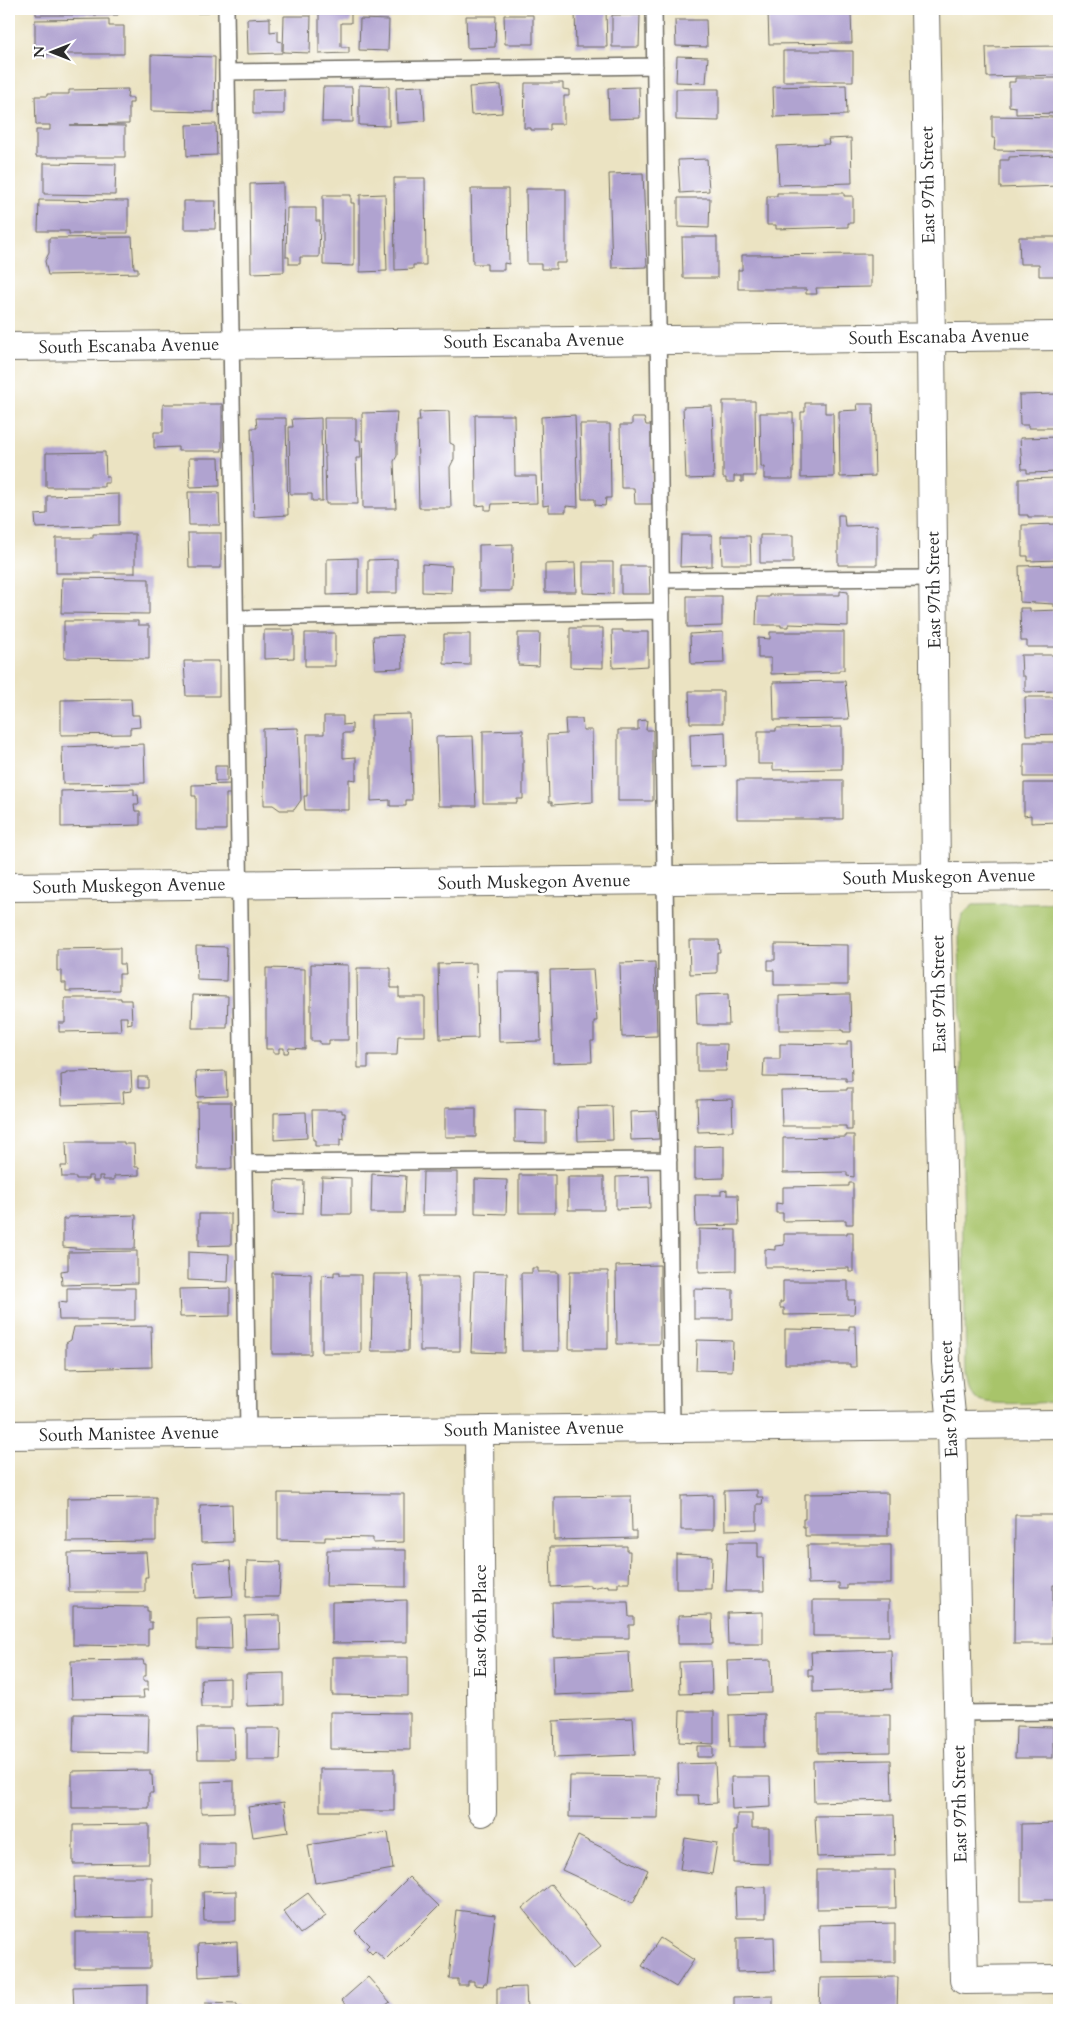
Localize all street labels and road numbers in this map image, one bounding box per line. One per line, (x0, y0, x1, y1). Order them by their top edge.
street label: East 97th Street (914, 126, 942, 244)
street label: South Escanaba Avenue (848, 323, 1030, 351)
street label: South Escanaba Avenue (443, 327, 625, 355)
street label: South Escanaba Avenue (38, 332, 220, 360)
street label: East 97th Street (920, 531, 948, 649)
street label: South Muskegon Avenue (842, 863, 1036, 891)
street label: South Muskegon Avenue (437, 868, 631, 896)
street label: South Muskegon Avenue (32, 872, 226, 900)
street label: East 97th Street (925, 935, 953, 1053)
street label: East 97th Street (933, 1339, 965, 1458)
street label: South Manistee Avenue (444, 1415, 624, 1443)
street label: South Manistee Avenue (39, 1420, 219, 1448)
street label: East 96th Place (468, 1564, 493, 1678)
street label: East 97th Street (946, 1745, 974, 1863)

